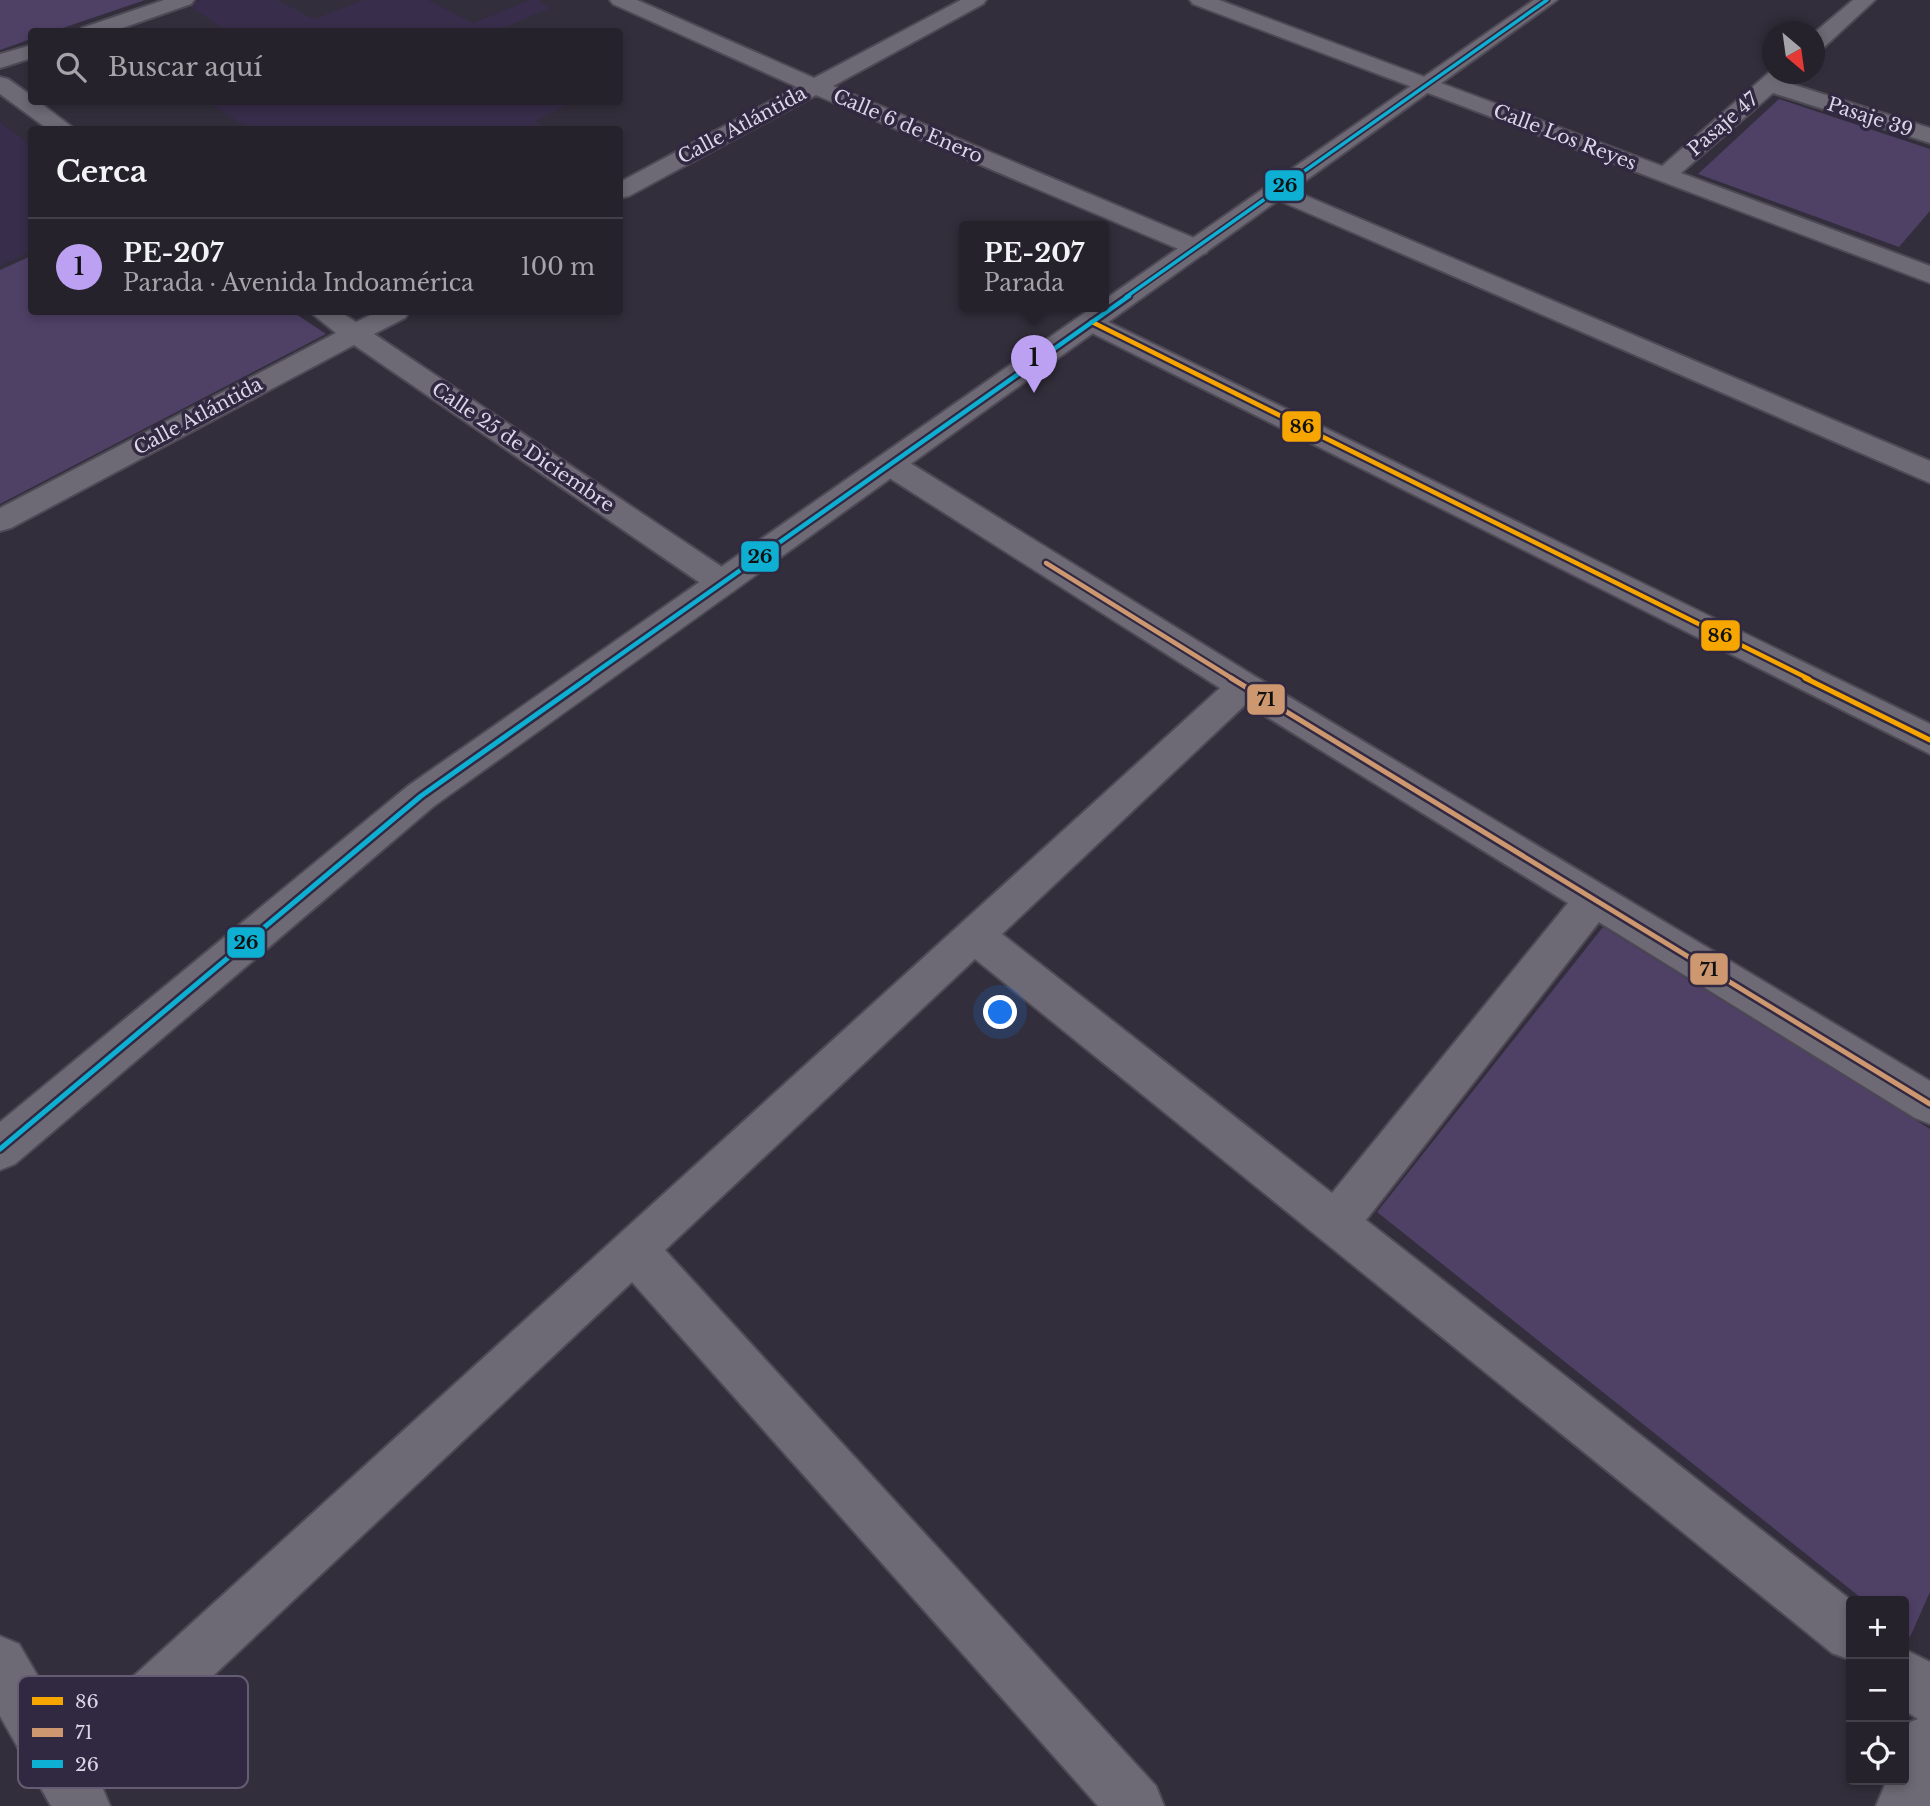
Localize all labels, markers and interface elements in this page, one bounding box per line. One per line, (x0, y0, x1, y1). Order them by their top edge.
north arrow (1762, 21, 1825, 84)
search box (28, 28, 623, 105)
icon: search (52, 48, 90, 86)
text: Buscar aquí (108, 51, 262, 83)
street label: Calle Atlántida (674, 81, 811, 169)
street label: Calle 6 de Enero (830, 84, 986, 168)
street label: Pasaje 47 (1683, 87, 1763, 161)
street label: Pasaje 39 (1824, 92, 1916, 142)
street label: Calle Los Reyes (1490, 99, 1640, 175)
text: Cerca (56, 153, 147, 190)
line badge: 26 (1264, 169, 1305, 202)
text: 26 (1272, 174, 1298, 197)
popup (959, 221, 1109, 312)
text: PE-207 (123, 237, 223, 269)
text: PE-207 (984, 237, 1084, 269)
text: 1 (74, 253, 84, 281)
text: 100 m (521, 253, 595, 281)
text: Parada · Avenida Indoamérica (123, 269, 474, 297)
text: Parada (984, 269, 1064, 297)
pin: 1 (1011, 335, 1057, 393)
street label: Calle Atlántida (130, 372, 267, 460)
street label: Calle 25 de Diciembre (427, 377, 619, 517)
line badge: 86 (1281, 410, 1322, 443)
text: 86 (1290, 415, 1314, 438)
line badge: 26 (740, 540, 780, 573)
text: 26 (747, 545, 773, 568)
line badge: 86 (1700, 619, 1741, 652)
text: 86 (1708, 624, 1732, 647)
line badge: 71 (1246, 683, 1286, 716)
text: 71 (1257, 688, 1275, 711)
line badge: 26 (226, 926, 266, 959)
text: 26 (233, 931, 259, 954)
line badge: 71 (1689, 952, 1729, 986)
text: 71 (1700, 958, 1718, 981)
your location (983, 995, 1017, 1029)
map controls (1846, 1596, 1909, 1785)
button: + (1846, 1596, 1909, 1659)
button: − (1846, 1659, 1909, 1722)
legend (18, 1676, 248, 1788)
text: 86 (75, 1690, 99, 1713)
text: 71 (75, 1721, 93, 1744)
button: locate (1846, 1722, 1909, 1785)
text: 26 (75, 1753, 99, 1776)

